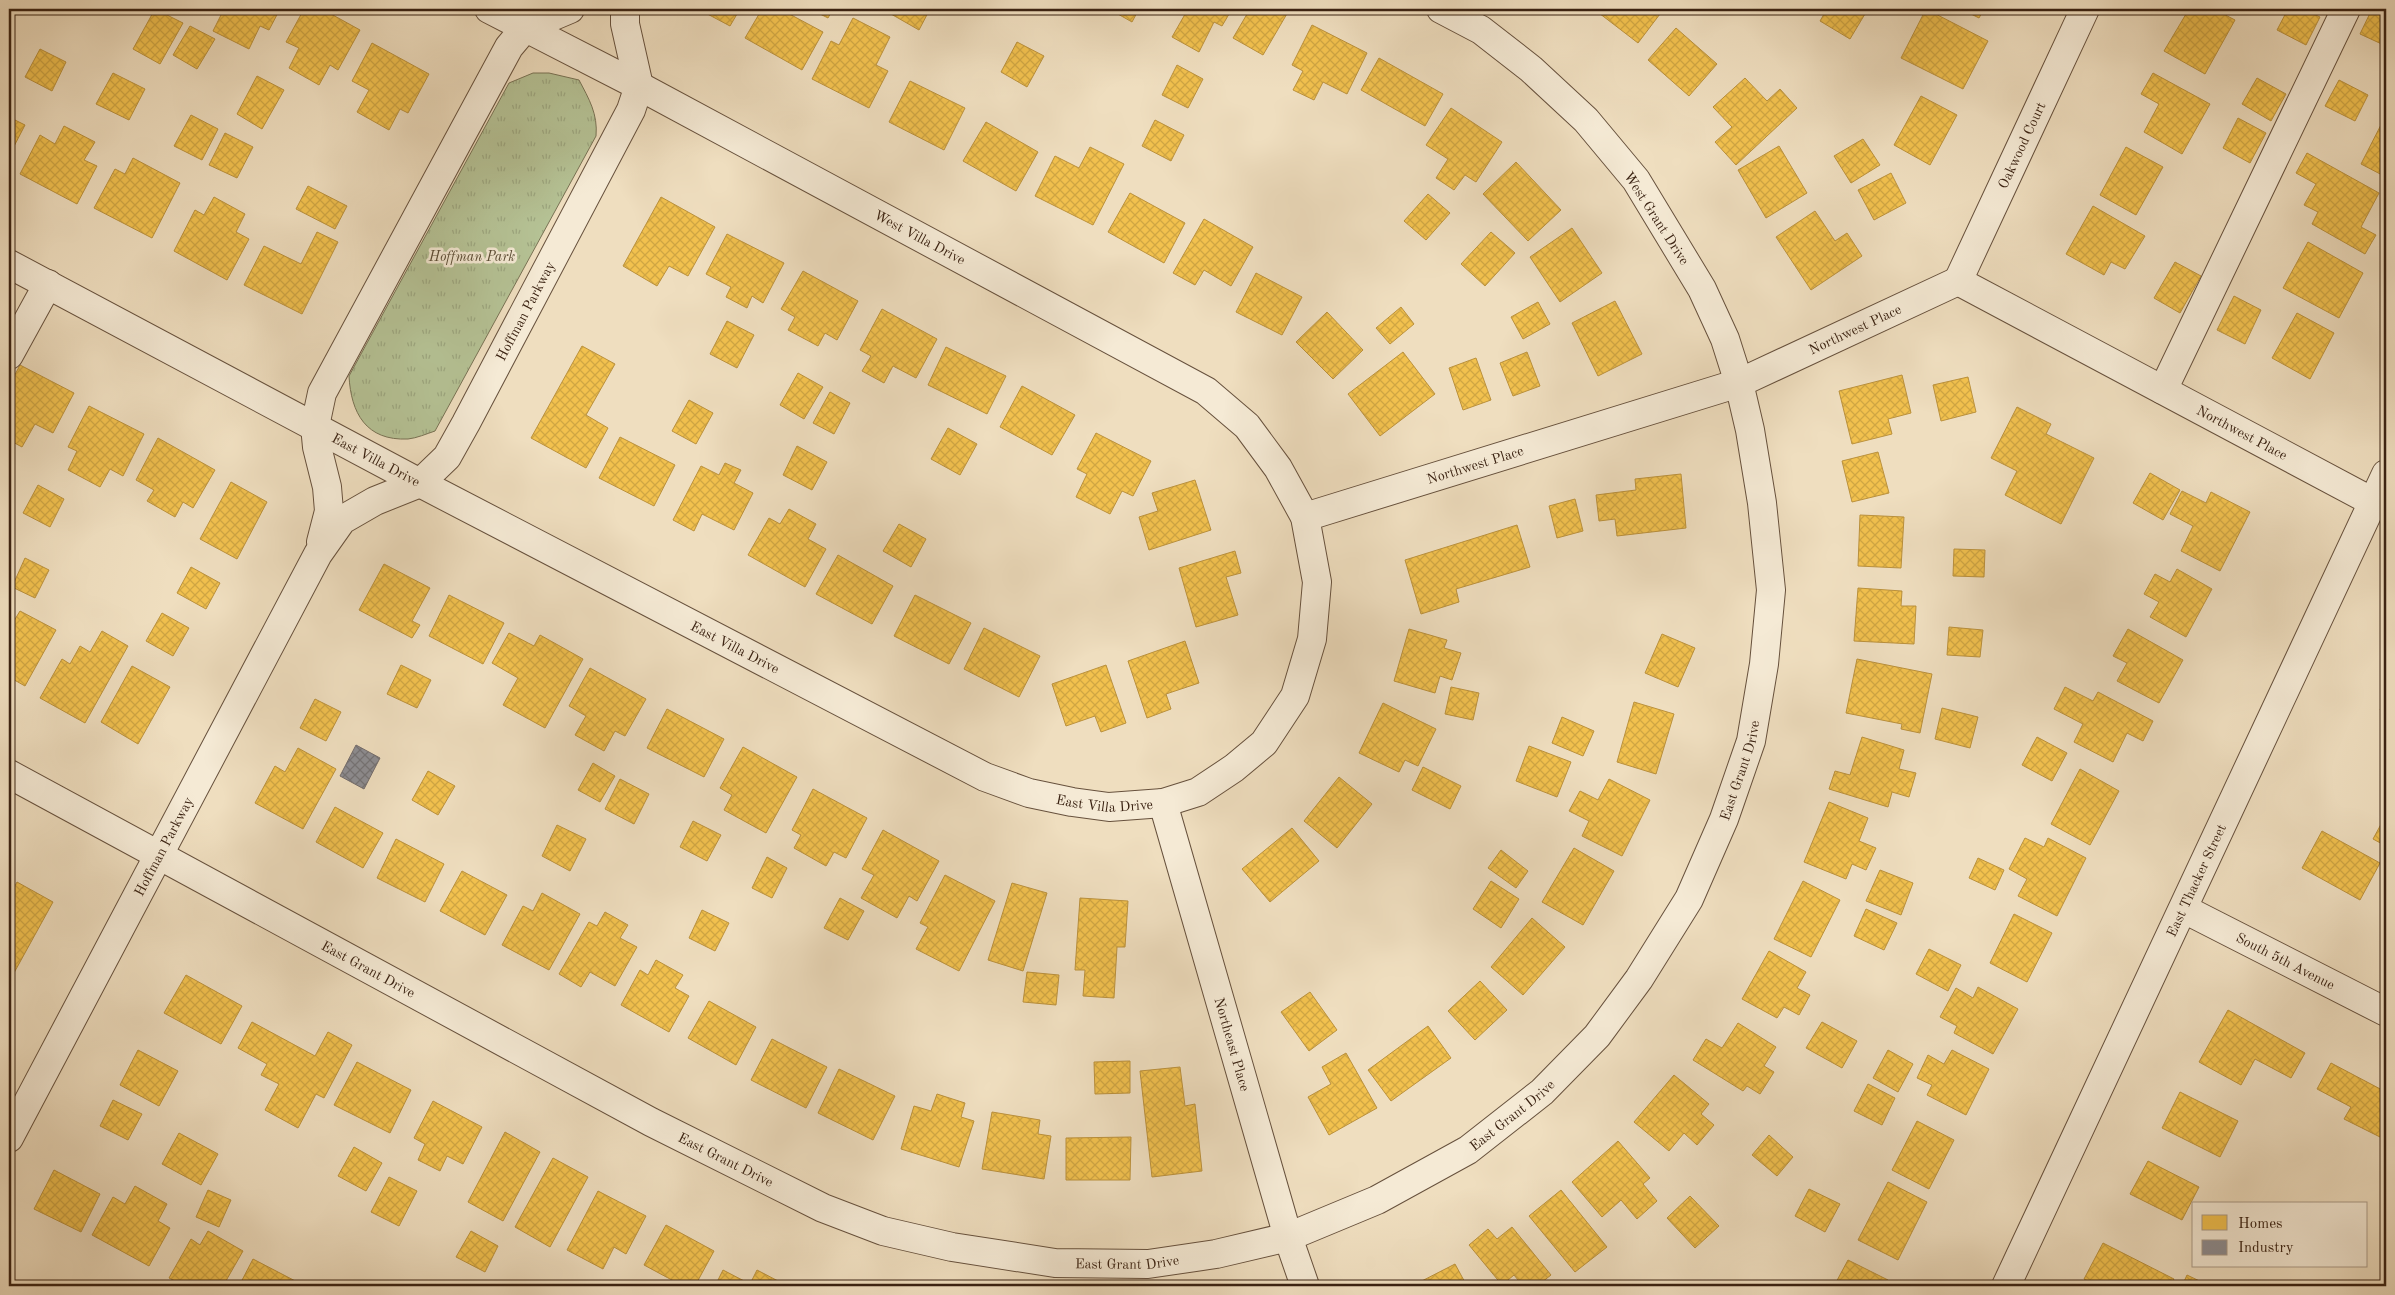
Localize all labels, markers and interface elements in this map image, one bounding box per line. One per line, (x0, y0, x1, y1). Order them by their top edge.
street label: Oakwood Court (1996, 100, 2049, 191)
street label: West Grant Drive (1621, 170, 1691, 268)
street label: West Villa Drive (872, 208, 967, 268)
park label: Hoffman Park (428, 250, 515, 265)
street label: Hoffman Parkway (494, 259, 558, 363)
street label: Northwest Place (1807, 302, 1904, 357)
street label: Northwest Place (2194, 403, 2289, 463)
street label: East Villa Drive (329, 431, 422, 490)
street label: Northwest Place (1425, 444, 1525, 487)
street label: East Villa Drive (688, 619, 781, 677)
street label: East Grant Drive (1718, 719, 1762, 823)
street label: East Villa Drive (1055, 793, 1154, 815)
street label: Hoffman Parkway (132, 794, 196, 899)
street label: East Thacker Street (2164, 822, 2229, 939)
street label: South 5th Avenue (2234, 931, 2337, 993)
street label: East Grant Drive (319, 939, 417, 1001)
street label: Northeast Place (1211, 996, 1252, 1093)
street label: East Grant Drive (1467, 1078, 1558, 1154)
street label: East Grant Drive (676, 1131, 775, 1190)
legend (2192, 1202, 2368, 1268)
text: Homes (2238, 1217, 2283, 1232)
text: Industry (2238, 1241, 2294, 1256)
street label: East Grant Drive (1075, 1254, 1180, 1272)

